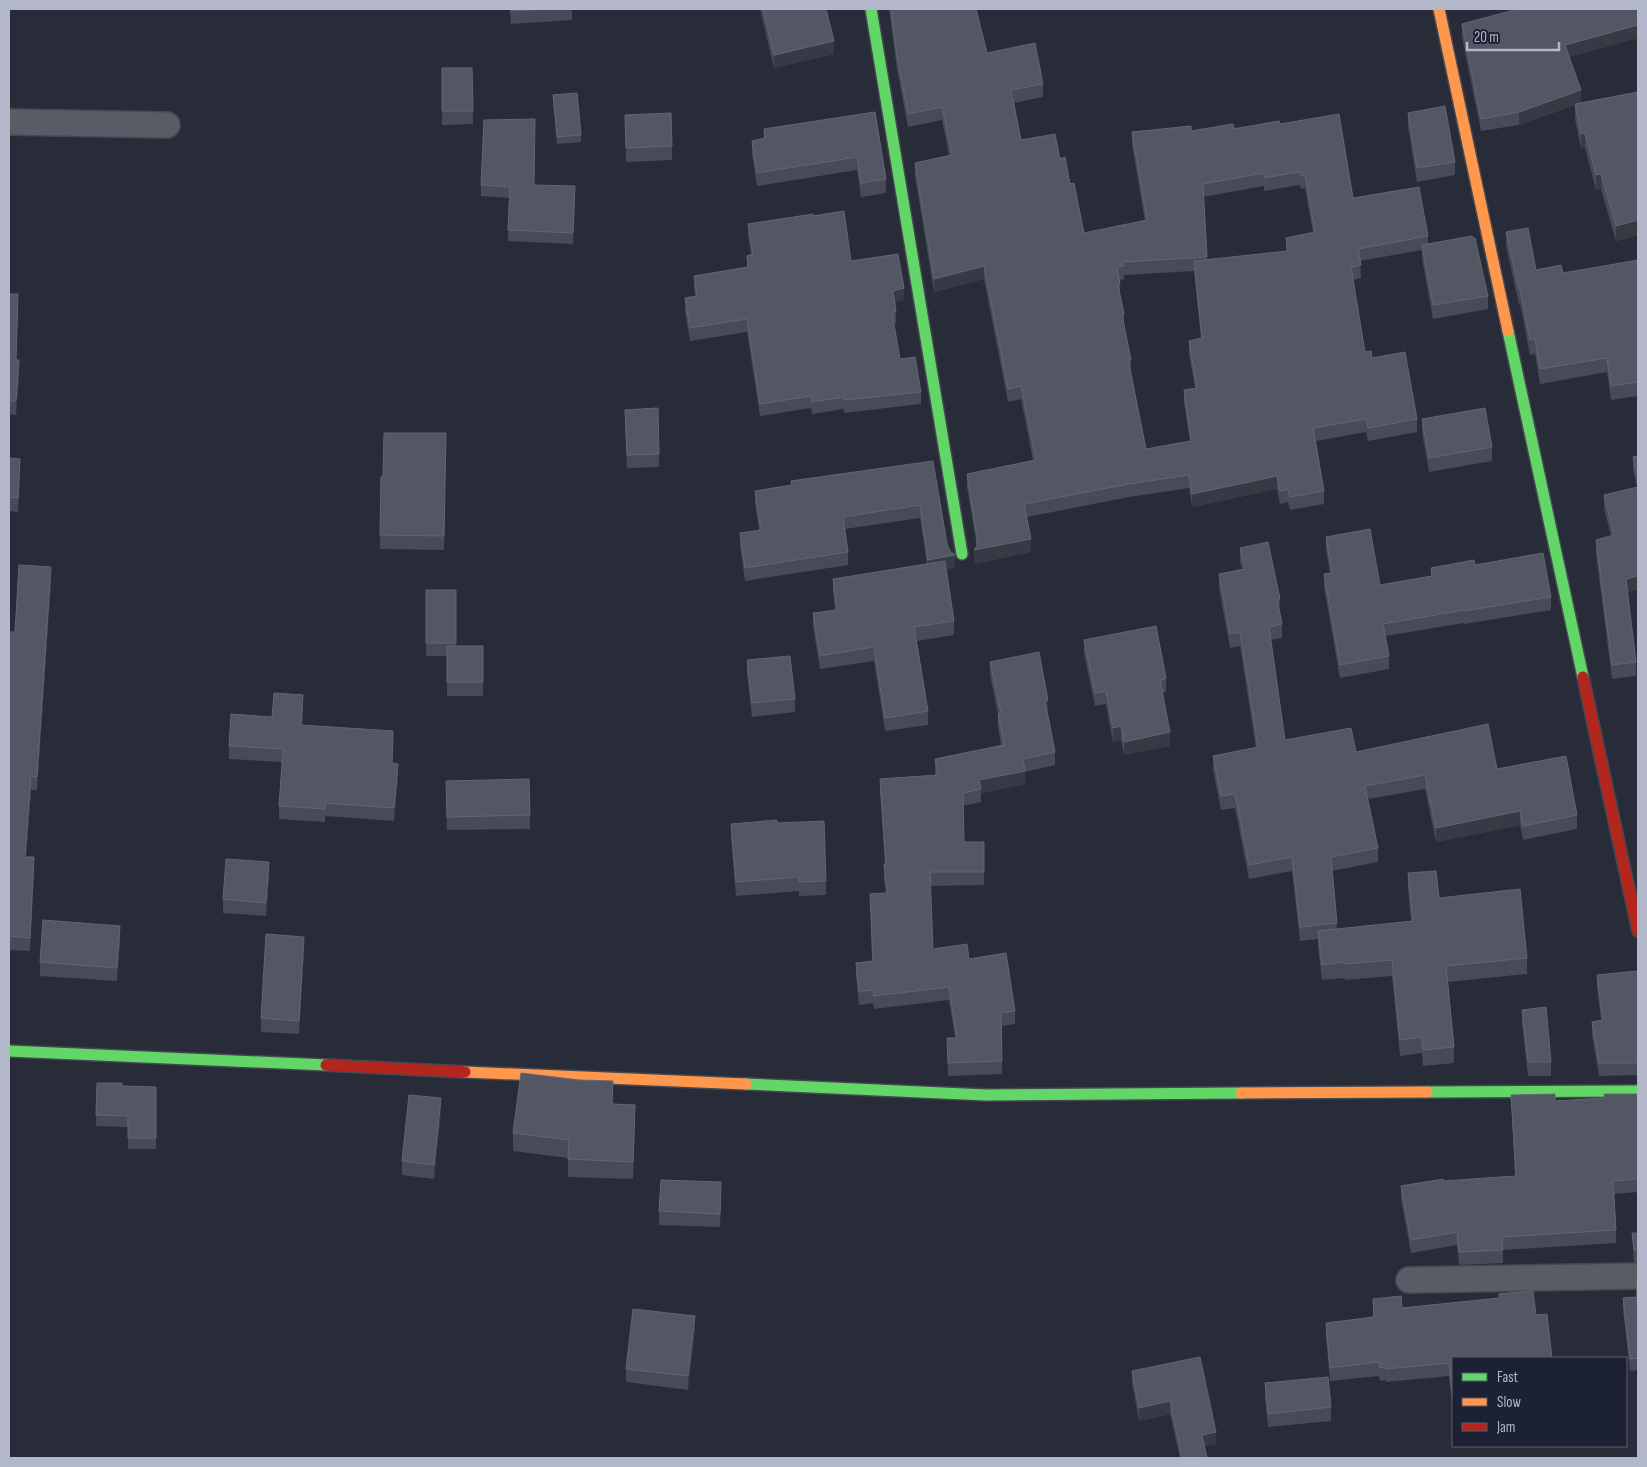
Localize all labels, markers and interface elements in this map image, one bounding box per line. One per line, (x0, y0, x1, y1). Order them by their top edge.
scale bar (1467, 20, 1560, 52)
text: 20 m (1474, 28, 1499, 47)
legend (1452, 1357, 1627, 1447)
text: Fast (1497, 1368, 1519, 1387)
text: Slow (1497, 1393, 1521, 1412)
text: Jam (1496, 1418, 1515, 1437)

